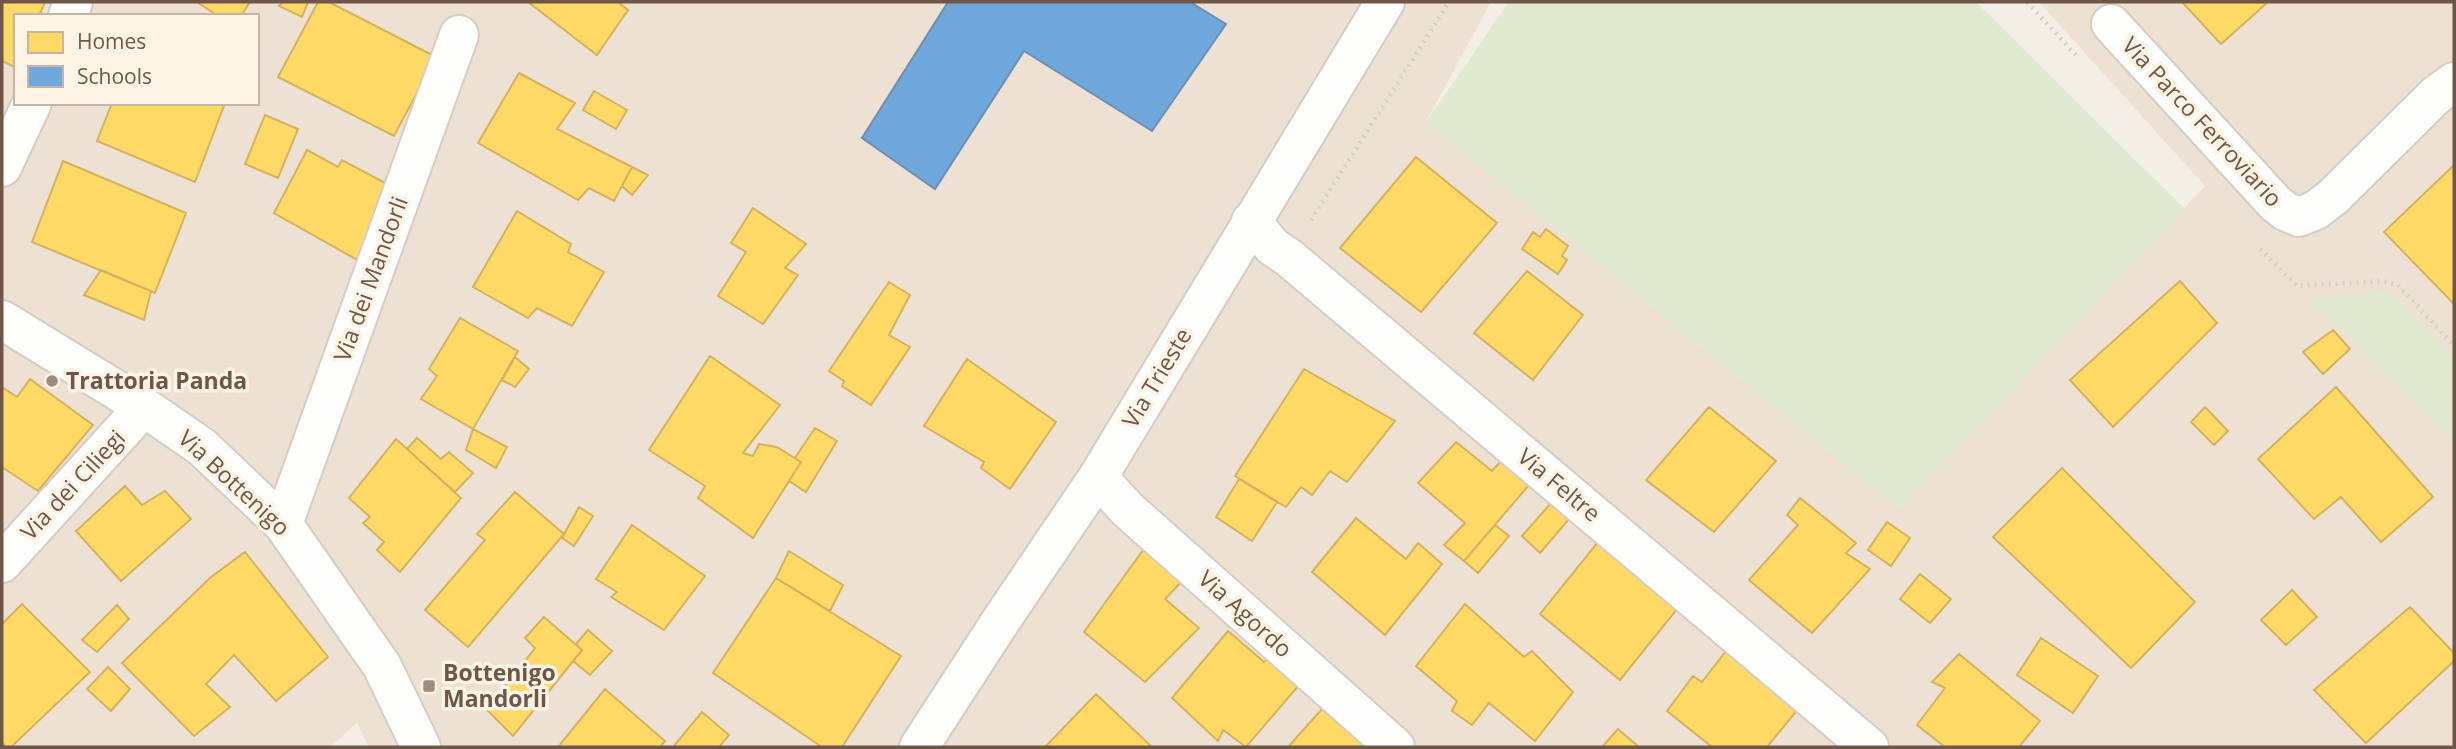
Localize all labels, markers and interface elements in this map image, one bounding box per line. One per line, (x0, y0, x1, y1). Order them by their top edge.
legend (14, 14, 259, 105)
text: Homes (77, 27, 146, 55)
street label: Via Parco Ferroviario (2115, 29, 2290, 213)
text: Schools (77, 62, 152, 90)
street label: Via dei Mandorli (325, 192, 415, 366)
street label: Via Trieste (1114, 322, 1198, 433)
place label: Trattoria Panda (66, 364, 247, 396)
marker: Trattoria Panda (44, 373, 60, 389)
street label: Via dei Ciliegi (13, 422, 132, 546)
street label: Via Bottenigo (172, 422, 298, 543)
street label: Via Feltre (1511, 440, 1608, 528)
street label: Via Agordo (1192, 562, 1300, 664)
place label: Bottenigo Mandorli (443, 656, 556, 714)
marker: Bottenigo Mandorli (421, 678, 437, 694)

